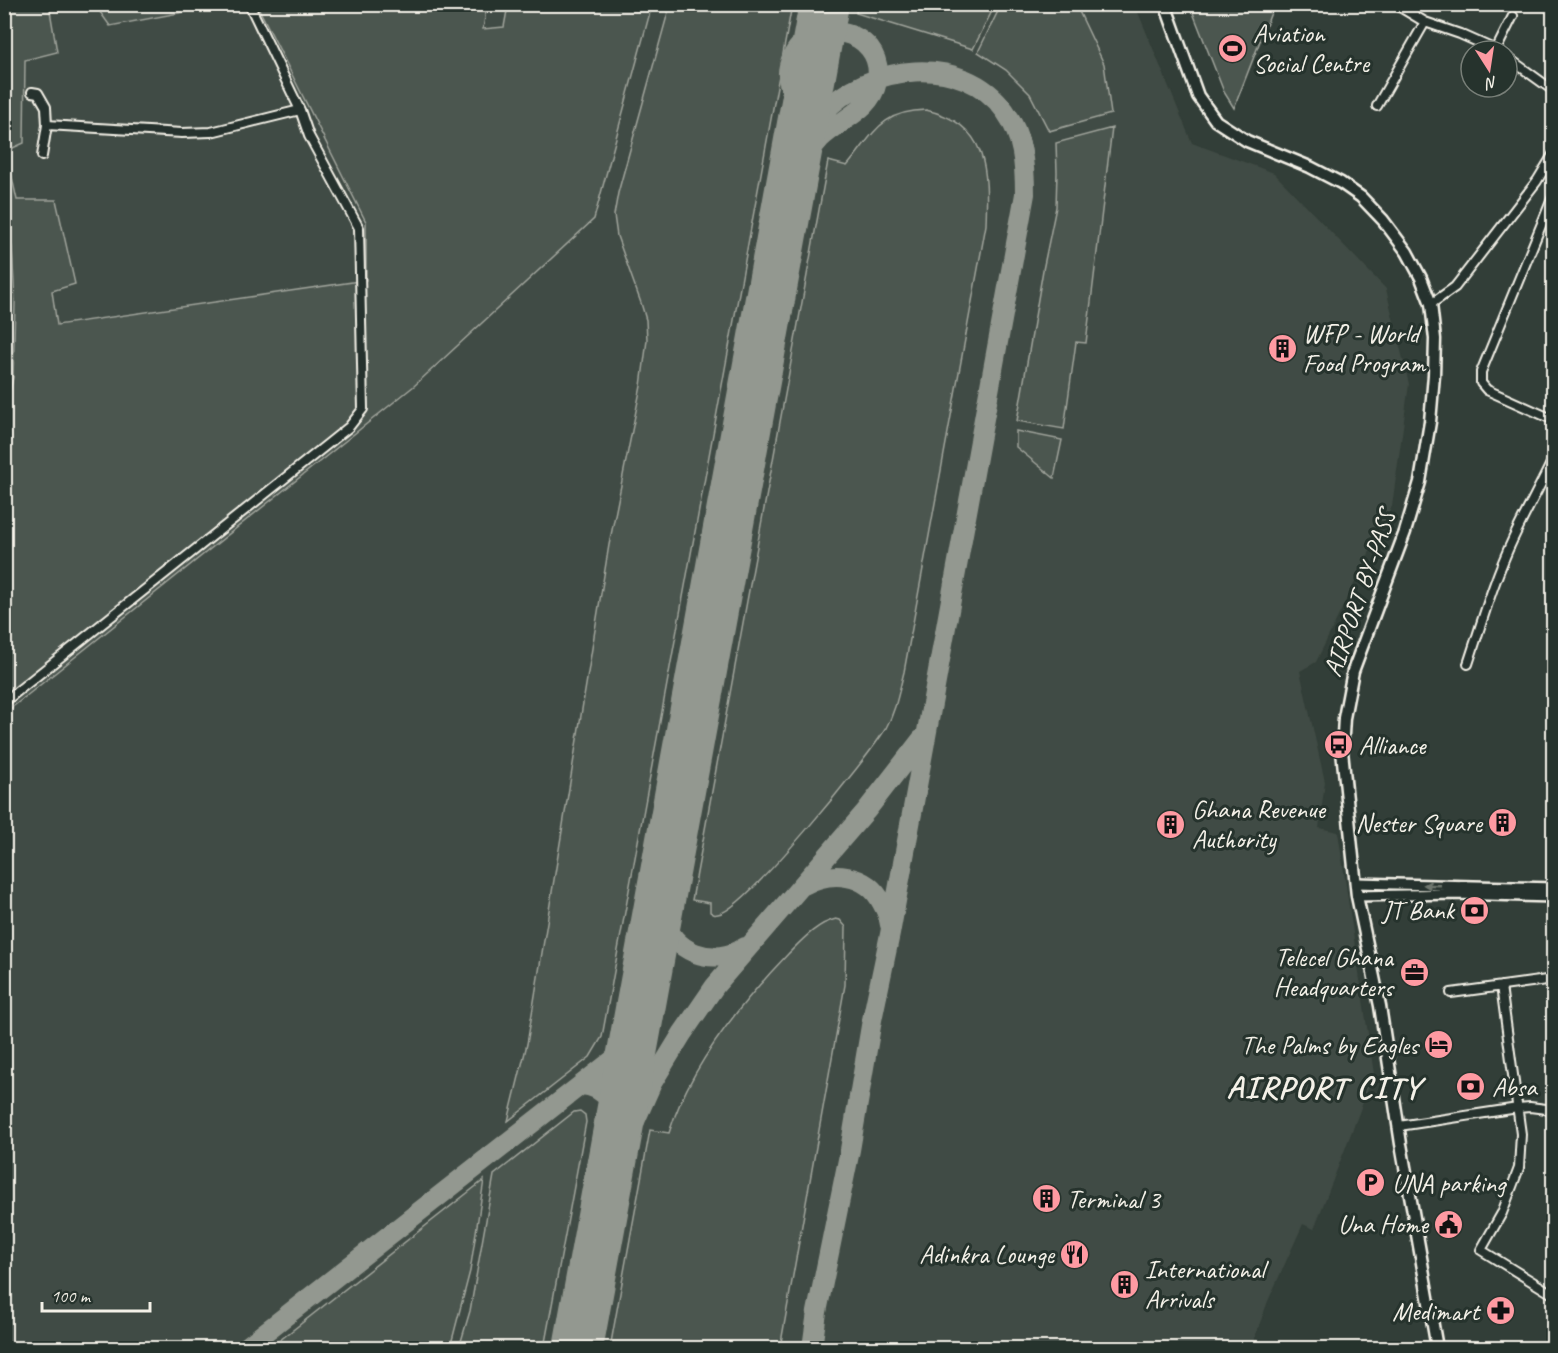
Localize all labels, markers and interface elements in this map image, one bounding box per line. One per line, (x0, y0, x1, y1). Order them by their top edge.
place label: Aviation Social Centre (1253, 17, 1370, 80)
sports icon: Aviation Social Centre (1216, 32, 1248, 64)
north arrow (1459, 39, 1519, 99)
text: N (1482, 72, 1499, 94)
place label: WFP - World Food Program (1303, 317, 1427, 380)
building icon: WFP - World Food Program (1266, 332, 1298, 364)
street label: AIRPORT BY-PASS (1316, 501, 1405, 681)
bus stop icon: Alliance (1322, 729, 1354, 761)
place label: Alliance (1359, 729, 1427, 762)
place label: Ghana Revenue Authority (1192, 793, 1327, 856)
place label: Nester Square (1355, 807, 1484, 840)
building icon: Nester Square (1487, 807, 1519, 839)
building icon: Ghana Revenue Authority (1155, 808, 1187, 840)
one-way arrow (1423, 880, 1442, 890)
place label: JT Bank (1380, 894, 1455, 927)
bank icon: JT Bank (1459, 894, 1491, 926)
place label: Telecel Ghana Headquarters (1274, 941, 1395, 1004)
office icon: Telecel Ghana Headquarters (1398, 956, 1430, 988)
place label: The Palms by Eagles (1241, 1029, 1420, 1062)
hotel icon: The Palms by Eagles (1423, 1029, 1455, 1061)
district label: AIRPORT CITY (1226, 1067, 1427, 1108)
bank icon: Absa (1455, 1071, 1487, 1103)
place label: Absa (1492, 1071, 1538, 1104)
parking icon: UNA parking (1355, 1167, 1387, 1199)
place label: UNA parking (1392, 1167, 1507, 1200)
building icon: Terminal 3 (1030, 1183, 1062, 1215)
place label: Terminal 3 (1067, 1183, 1162, 1216)
place label: Una Home (1338, 1208, 1430, 1241)
public building icon: Una Home (1433, 1208, 1465, 1240)
place label: Adinkra Lounge (919, 1238, 1056, 1271)
restaurant icon: Adinkra Lounge (1059, 1238, 1091, 1270)
place label: International Arrivals (1145, 1253, 1269, 1316)
building icon: International Arrivals (1108, 1268, 1140, 1300)
scale bar (42, 1275, 150, 1313)
text: 100 m (51, 1285, 92, 1307)
place label: Medimart (1392, 1295, 1481, 1328)
pharmacy icon: Medimart (1484, 1295, 1516, 1327)

